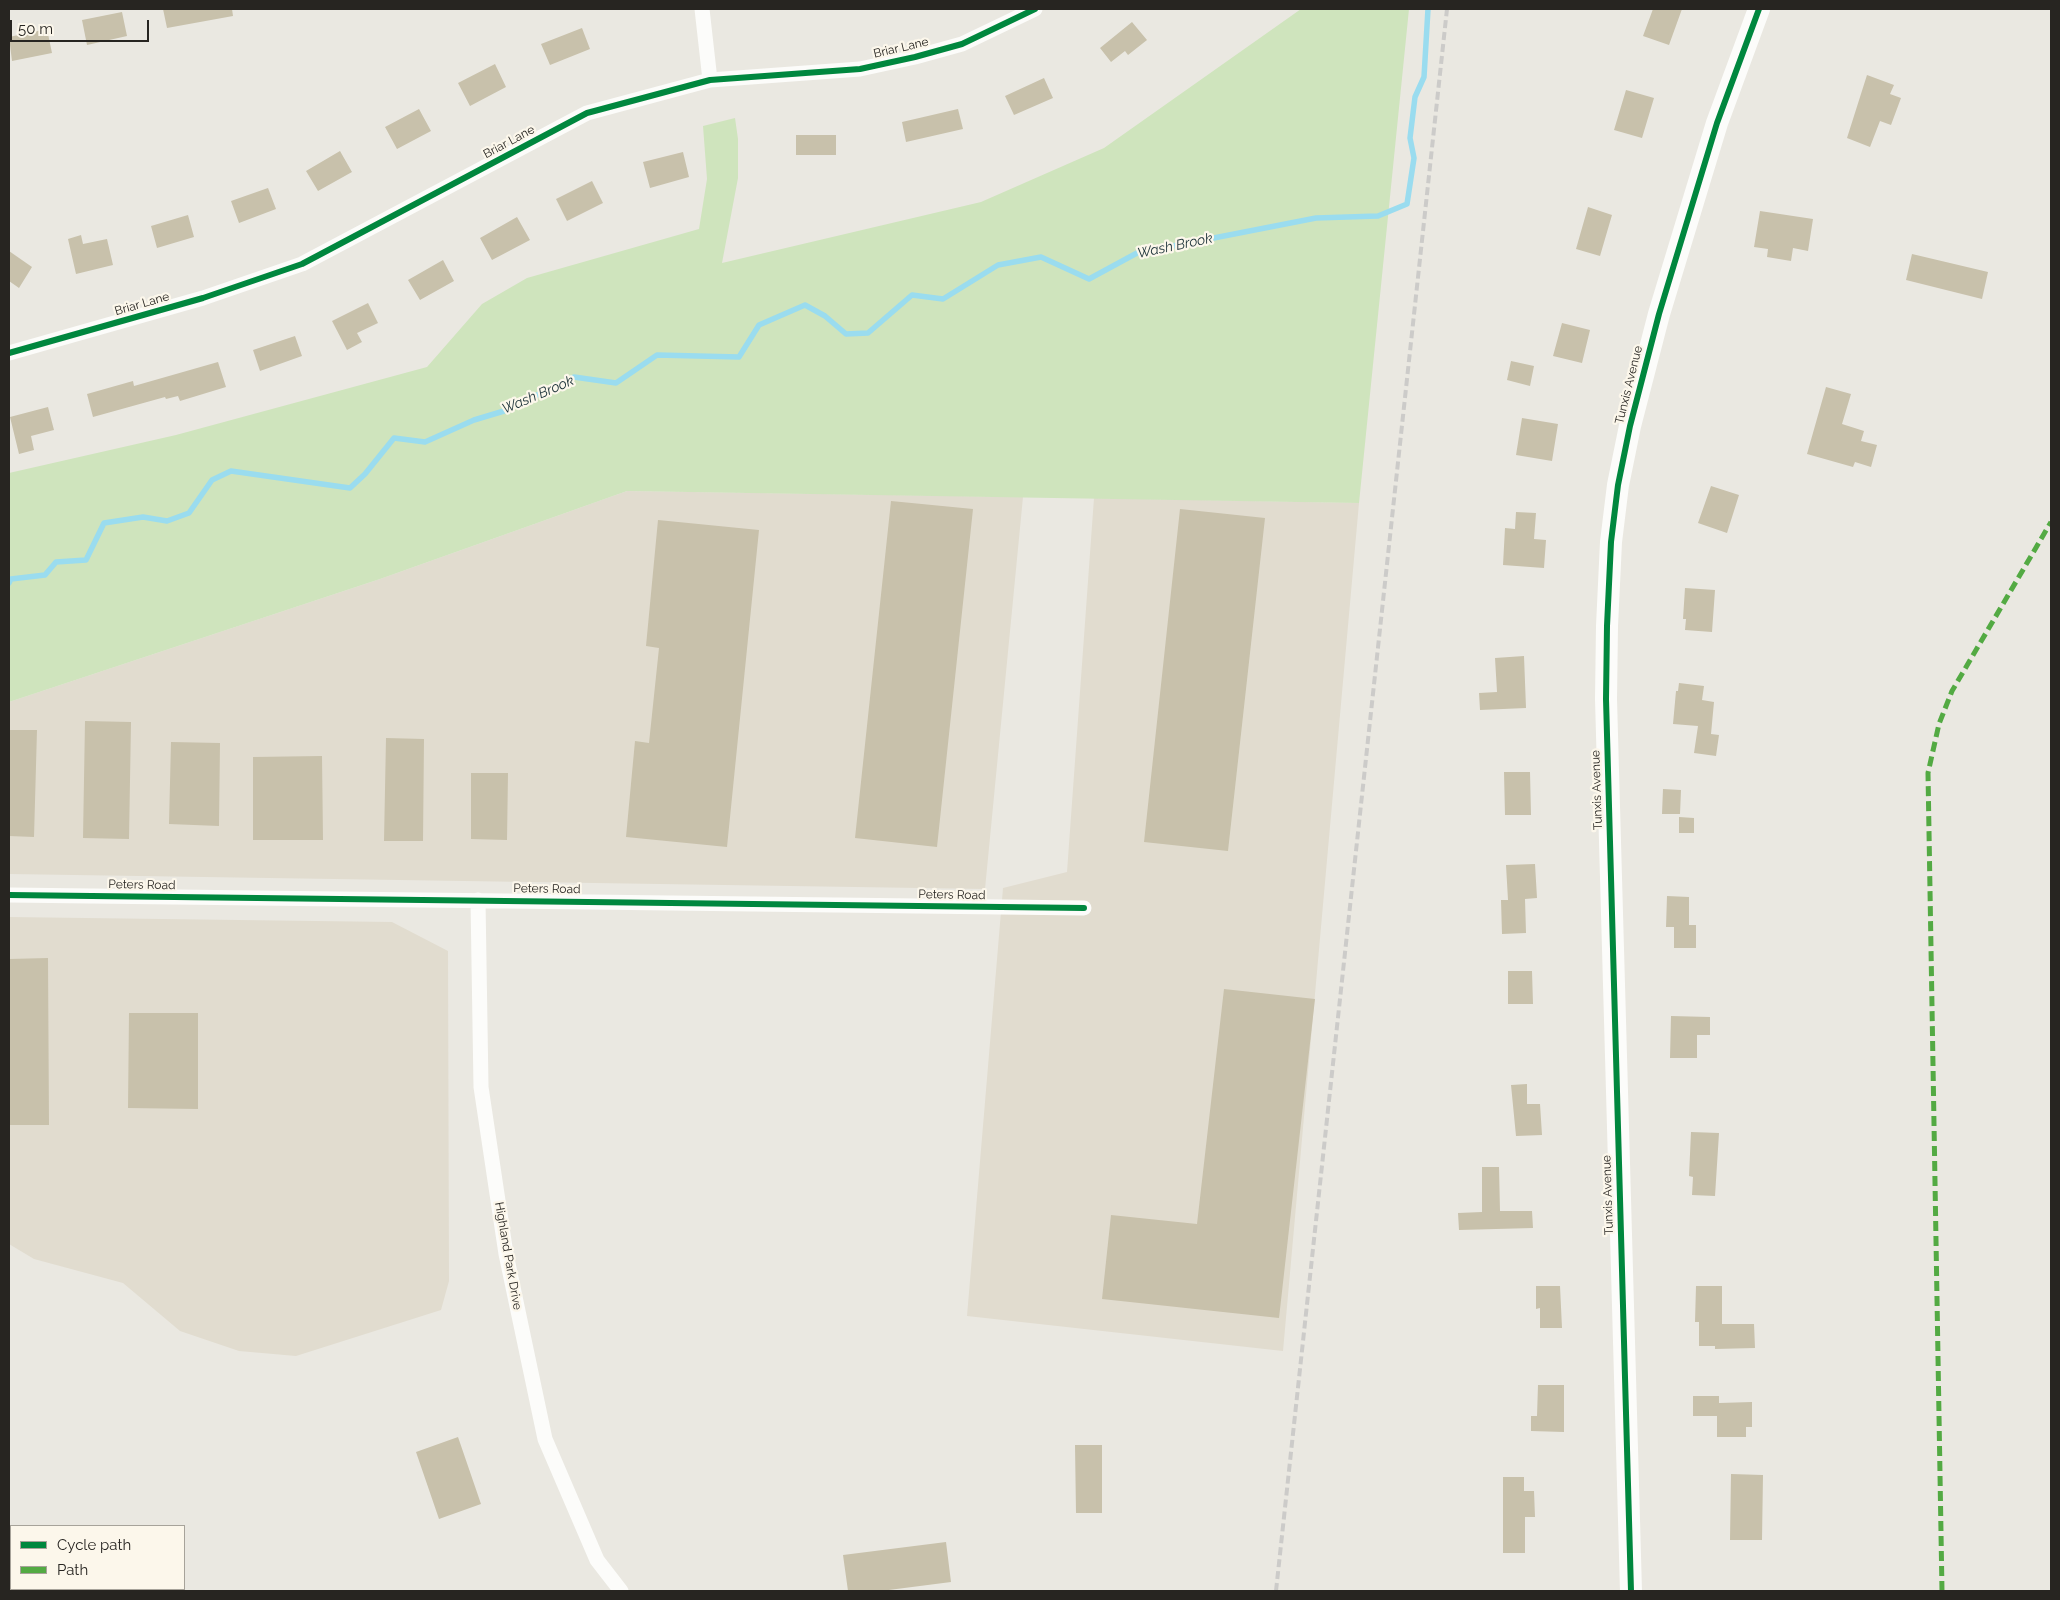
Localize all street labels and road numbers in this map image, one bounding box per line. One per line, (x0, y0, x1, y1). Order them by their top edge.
street label: Briar Lane (872, 35, 930, 61)
street label: Briar Lane (481, 122, 537, 162)
street label: Briar Lane (113, 289, 171, 319)
street label: Tunxis Avenue (1612, 344, 1646, 426)
street label: Tunxis Avenue (1588, 750, 1606, 830)
street label: Peters Road (108, 877, 176, 893)
street label: Peters Road (513, 881, 581, 897)
street label: Peters Road (918, 887, 986, 903)
street label: Tunxis Avenue (1599, 1155, 1617, 1235)
street label: Highland Park Drive (491, 1201, 525, 1311)

